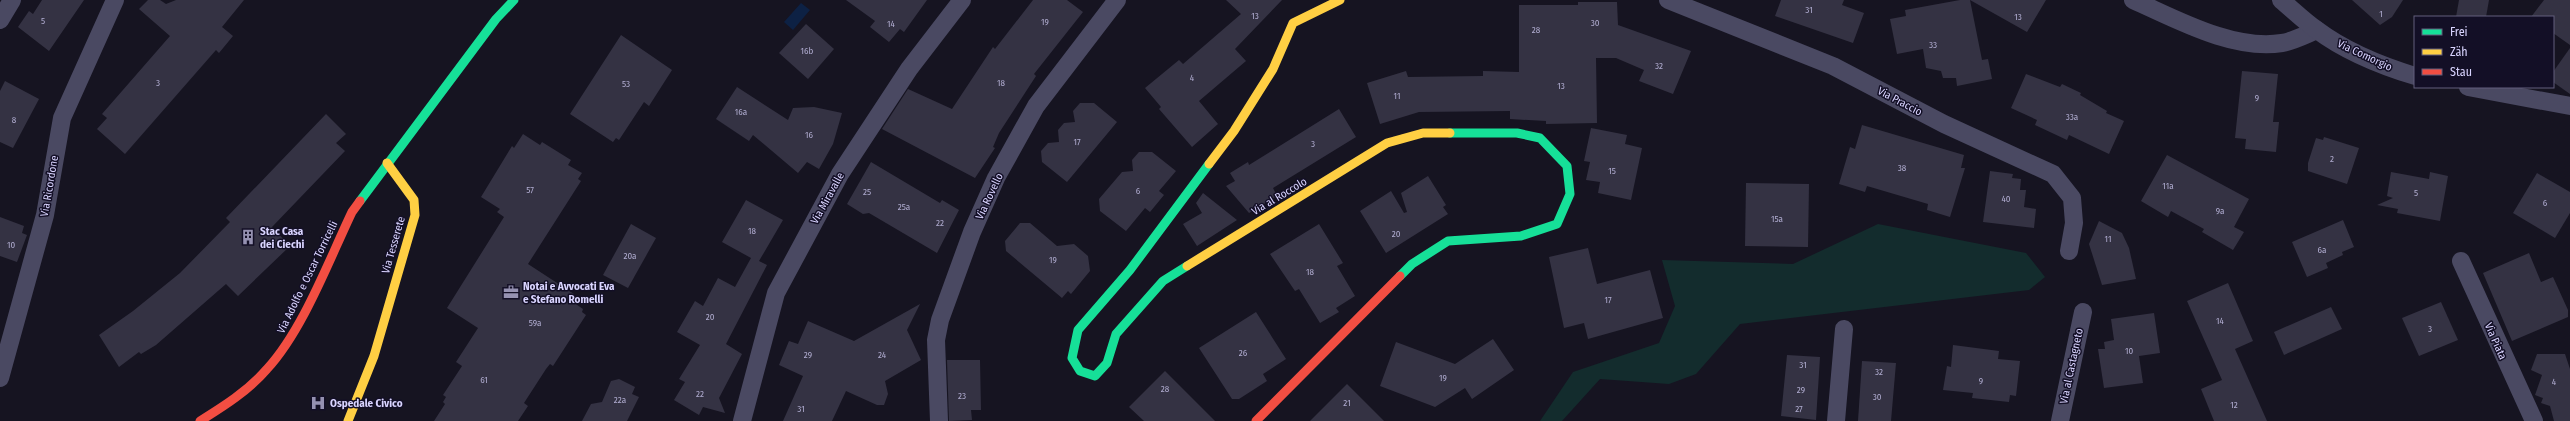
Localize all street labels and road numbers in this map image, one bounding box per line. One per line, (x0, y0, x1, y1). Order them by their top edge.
street label: Via Comorgio (2335, 37, 2395, 74)
street label: Via Praccio (1875, 84, 1924, 119)
street label: Via Ricordone (38, 155, 61, 218)
street label: Via Miravalle (808, 170, 847, 226)
street label: Via Rovello (973, 171, 1006, 222)
street label: Via al Roccolo (1249, 175, 1309, 218)
street label: Via Tesserete (379, 215, 408, 275)
street label: Via Adolfo e Oscar Torricelli (275, 219, 340, 336)
street label: Via Piata (2482, 321, 2509, 362)
street label: Via al Castagneto (2057, 327, 2086, 405)

